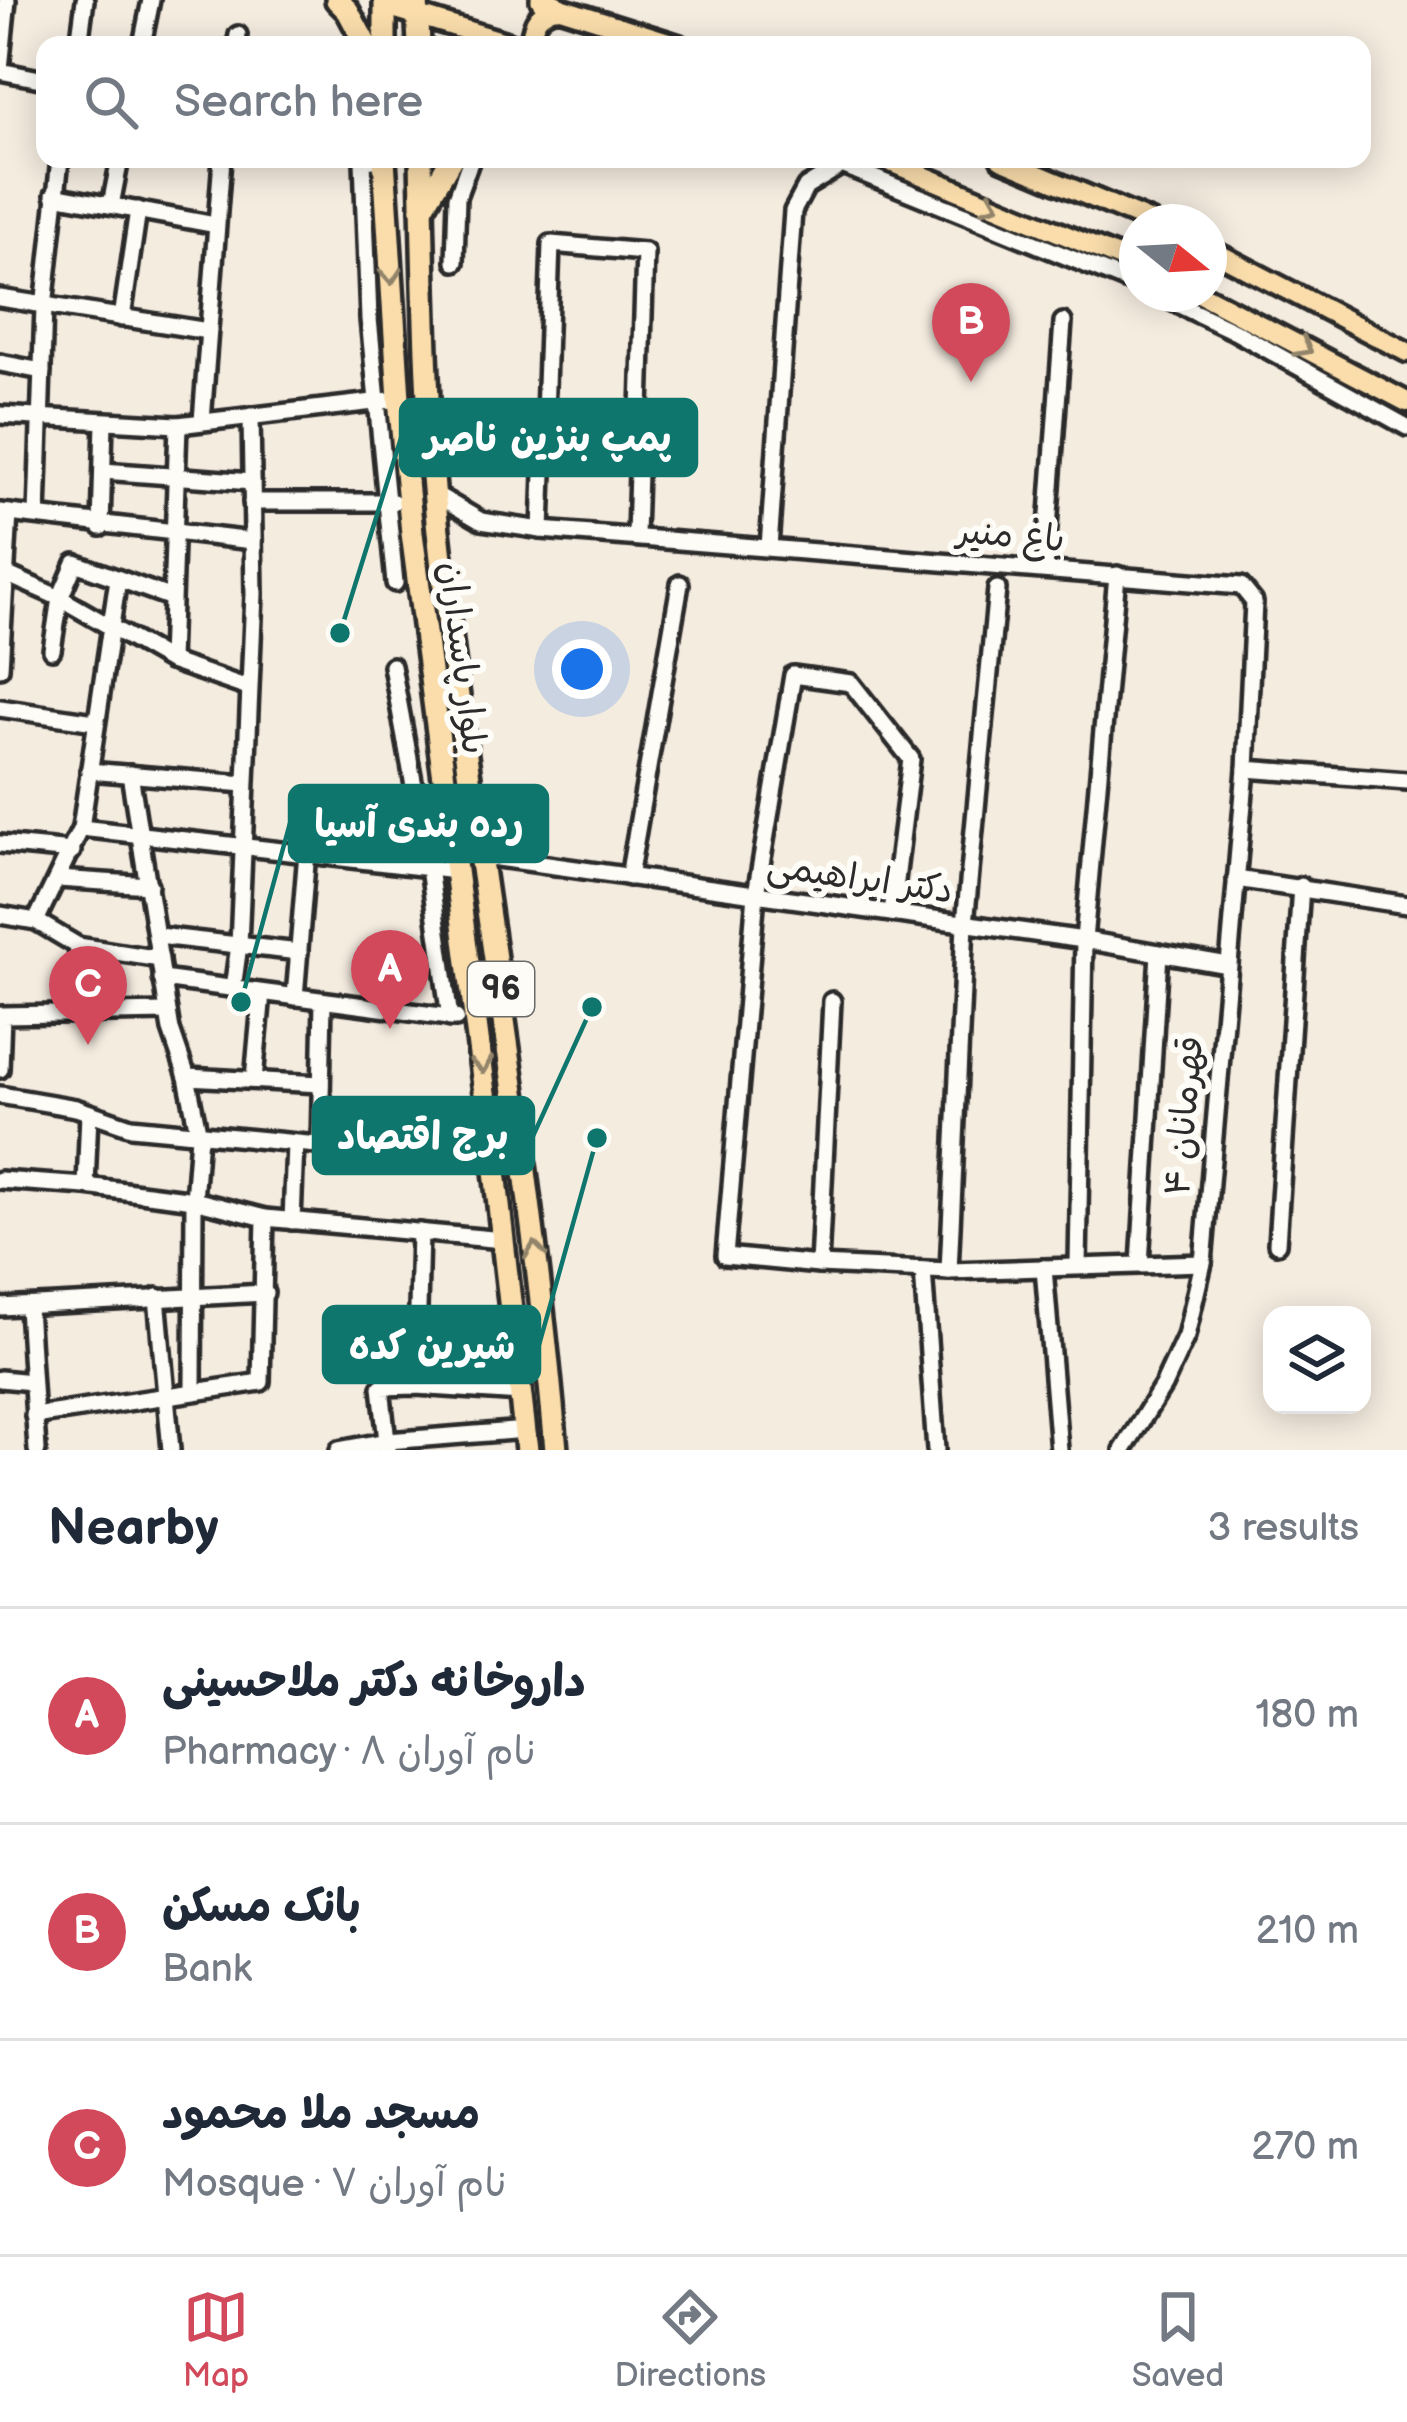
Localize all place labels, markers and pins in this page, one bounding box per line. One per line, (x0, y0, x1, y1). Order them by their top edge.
pin: B (932, 283, 1010, 382)
callout: پمپ بنزین ناصر (401, 400, 696, 475)
callout: رده بندی آسیا (290, 786, 547, 861)
pin: A (351, 930, 429, 1029)
pin: C (49, 946, 127, 1045)
callout: برج اقتصاد (314, 1098, 533, 1173)
callout: شیرین کده (324, 1307, 539, 1382)

